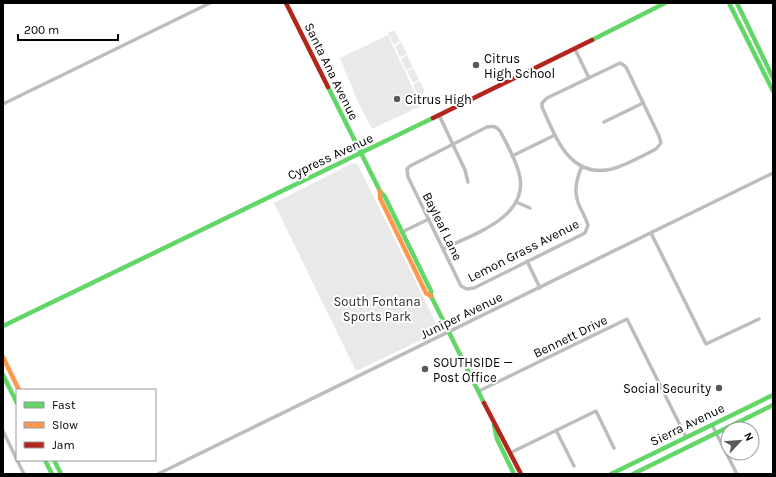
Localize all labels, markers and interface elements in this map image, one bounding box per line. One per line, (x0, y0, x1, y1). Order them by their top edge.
scale bar (18, 16, 118, 42)
street label: Santa Ana Avenue (302, 20, 362, 123)
text: 200 m (24, 23, 59, 37)
place label: Citrus High School (484, 51, 555, 81)
marker: Citrus High School (471, 60, 481, 70)
place label: Citrus High (405, 92, 472, 107)
marker: Citrus High (392, 94, 402, 104)
street label: Cypress Avenue (285, 130, 376, 183)
street label: Bayleaf Lane (420, 190, 466, 263)
street label: Lemon Grass Avenue (465, 216, 582, 285)
street label: Juniper Avenue (418, 289, 505, 342)
park label: South Fontana Sports Park (333, 294, 421, 324)
street label: Bennett Drive (531, 312, 610, 361)
place label: SOUTHSIDE — Post Office (433, 355, 513, 385)
marker: SOUTHSIDE — Post Office (420, 364, 430, 374)
place label: Social Security (623, 381, 711, 396)
marker: Social Security (714, 383, 724, 393)
legend (16, 389, 156, 461)
text: Fast (52, 398, 76, 412)
street label: Sierra Avenue (648, 400, 727, 449)
text: Slow (52, 418, 78, 432)
north arrow (720, 421, 760, 461)
text: N (741, 430, 756, 443)
text: Jam (52, 438, 75, 452)

